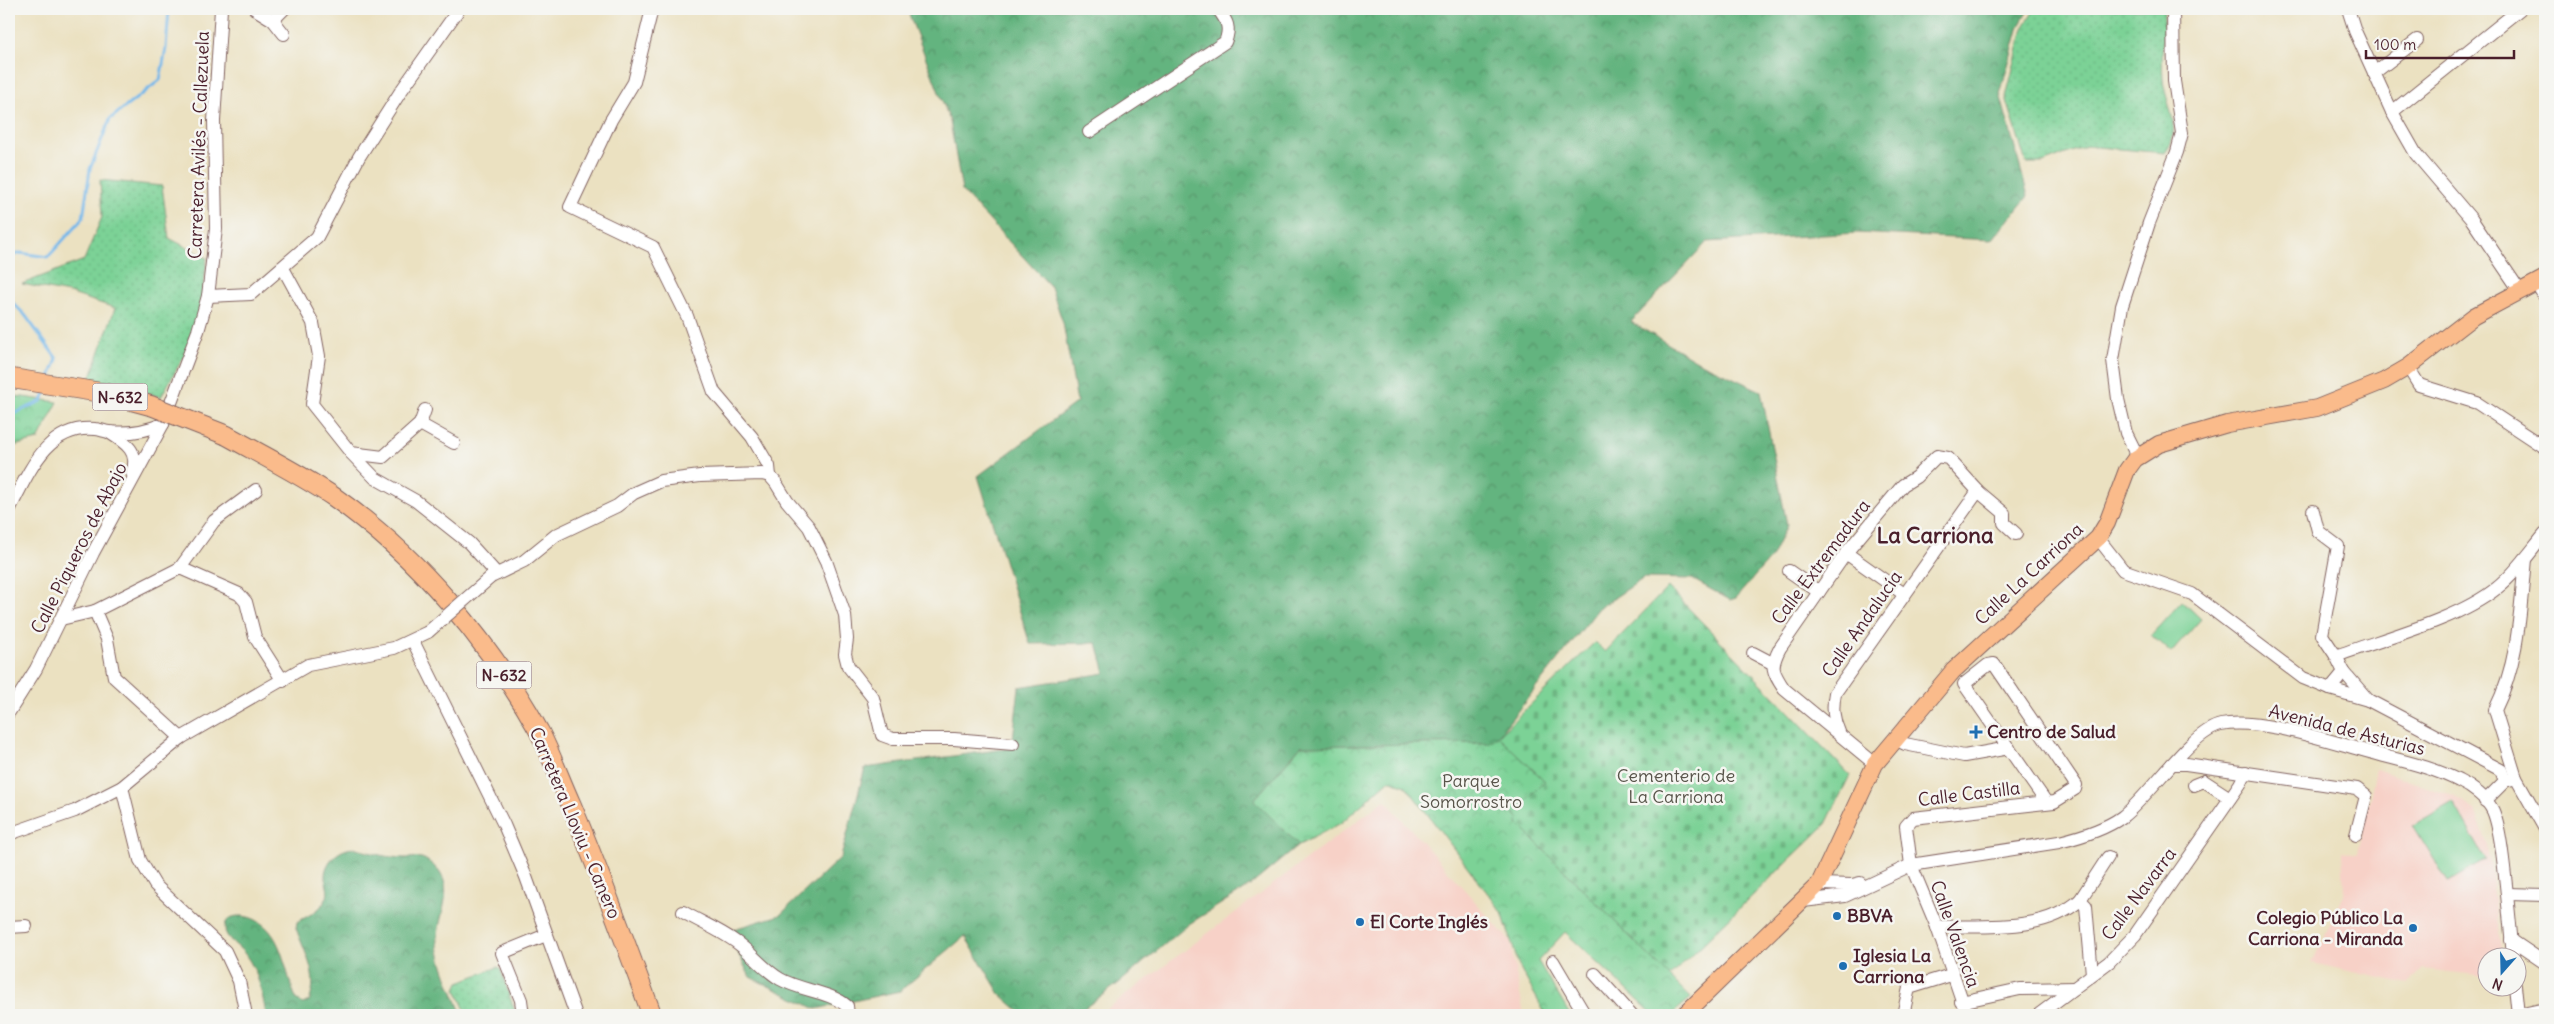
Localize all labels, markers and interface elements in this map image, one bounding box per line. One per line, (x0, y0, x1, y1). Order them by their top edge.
scale bar (2366, 28, 2514, 60)
street label: Carretera Avilés - Callezuela (183, 31, 214, 259)
text: 100 m (2374, 35, 2416, 54)
road number: N-632 (92, 384, 148, 411)
street label: Calle Piqueros de Abajo (25, 458, 132, 637)
street label: Calle Extremadura (1766, 495, 1875, 629)
street label: Calle La Carriona (1970, 518, 2088, 630)
district label: La Carriona (1876, 521, 1994, 549)
street label: Calle Andalucía (1816, 566, 1907, 681)
road number: N-632 (476, 662, 532, 688)
street label: Avenida de Asturias (2267, 699, 2428, 760)
place label: Centro de Salud (1987, 720, 2116, 743)
street label: Carretera Lloviu - Canero (525, 723, 626, 922)
marker: Centro de Salud (1969, 725, 1983, 739)
park label: Cementerio de La Carriona (1617, 764, 1735, 808)
park label: Parque Somorrostro (1420, 769, 1522, 813)
street label: Calle Castilla (1917, 776, 2021, 811)
street label: Calle Navarra (2096, 843, 2181, 945)
street label: Calle Valencia (1925, 877, 1986, 991)
place label: BBVA (1847, 904, 1893, 927)
place label: Colegio Público La Carriona - Miranda (2248, 906, 2403, 950)
place label: El Corte Inglés (1370, 910, 1488, 933)
marker: BBVA (1831, 910, 1843, 922)
marker: El Corte Inglés (1354, 916, 1366, 928)
marker: Colegio Público La Carriona - Miranda (2407, 922, 2419, 934)
place label: Iglesia La Carriona (1853, 944, 1931, 988)
north arrow (2476, 946, 2526, 996)
marker: Iglesia La Carriona (1837, 960, 1849, 972)
text: N (2490, 974, 2505, 994)

